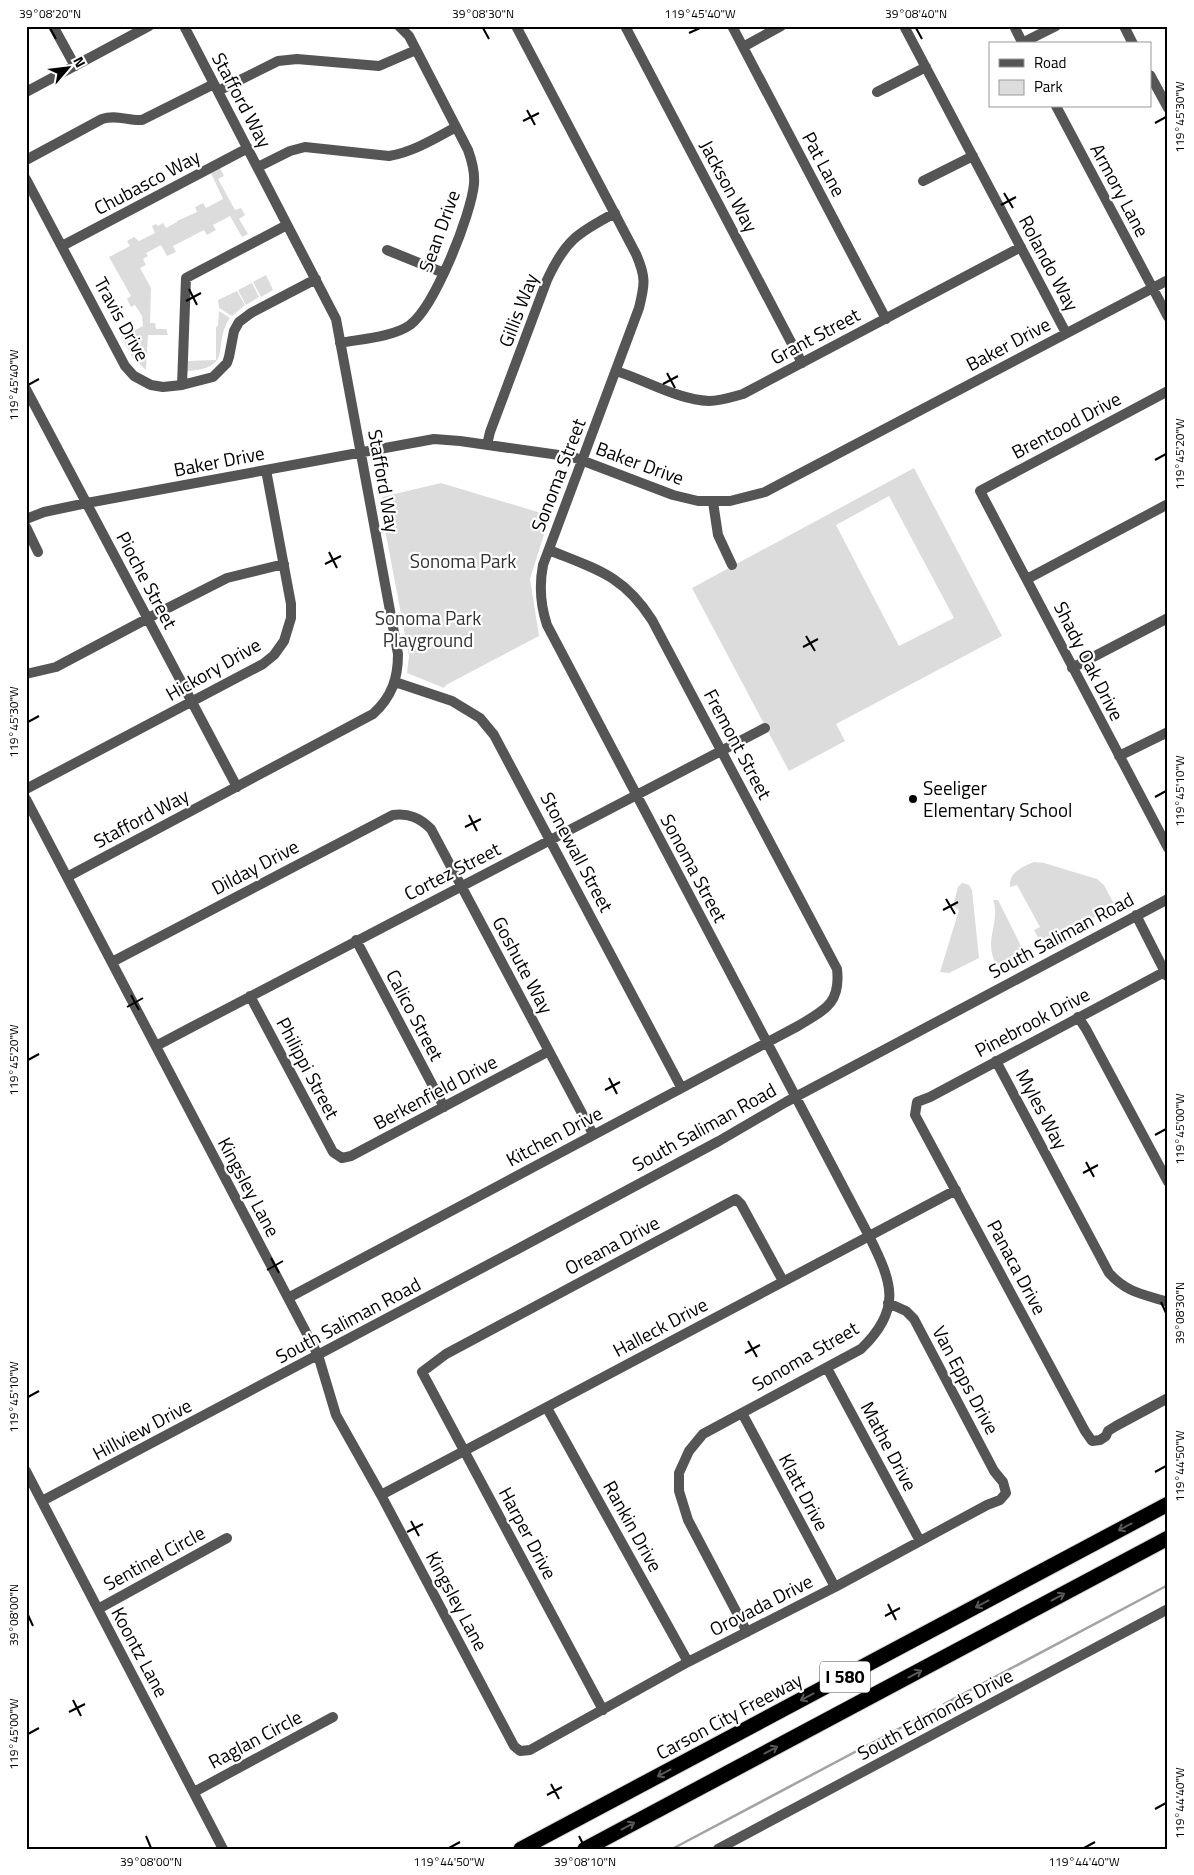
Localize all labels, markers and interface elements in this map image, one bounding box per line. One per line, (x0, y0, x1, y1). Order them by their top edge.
text: 39°08'20"N (19, 4, 81, 23)
text: 39°08'30"N (452, 4, 514, 23)
text: 119°45'40"W (664, 4, 736, 23)
text: 39°08'40"N (885, 4, 947, 23)
north arrow (42, 42, 92, 92)
legend (989, 42, 1152, 108)
street label: Stafford Way (205, 47, 280, 153)
text: Road (1034, 51, 1066, 74)
text: N (68, 52, 91, 71)
text: Park (1034, 75, 1063, 98)
text: 119°45'30"W (1170, 81, 1189, 153)
street label: Pat Lane (795, 126, 854, 201)
street label: Jackson Way (693, 134, 766, 237)
street label: Armory Lane (1084, 138, 1157, 242)
street label: Chubasco Way (89, 141, 205, 222)
street label: Sean Drive (410, 186, 467, 276)
street label: Rolando Way (1012, 210, 1087, 316)
street label: Gillis Way (490, 269, 545, 351)
street label: Travis Drive (87, 271, 157, 366)
street label: Grant Street (765, 300, 865, 371)
street label: Baker Drive (960, 309, 1055, 378)
text: 119°45'40"W (4, 349, 23, 421)
street label: Brentood Drive (1006, 384, 1126, 466)
street label: Sonoma Street (523, 414, 593, 536)
text: 119°45'20"W (1170, 418, 1189, 490)
street label: Stafford Way (361, 427, 408, 535)
street label: Baker Drive (592, 433, 688, 492)
street label: Baker Drive (171, 437, 267, 484)
street label: Pioche Street (110, 526, 185, 634)
park label: Sonoma Park (410, 546, 516, 575)
street label: Shady Oak Drive (1047, 596, 1132, 725)
park label: Sonoma Park Playground (375, 603, 481, 654)
street label: Hickory Drive (160, 630, 266, 708)
street label: Fremont Street (697, 683, 780, 804)
text: 119°45'30"W (4, 686, 23, 758)
text: 119°45'10"W (1170, 755, 1189, 827)
place label: Seeliger Elementary School (923, 773, 1072, 824)
street label: Stafford Way (88, 780, 194, 855)
street label: Stonewall Street (534, 787, 621, 917)
marker: Seeliger Elementary School (907, 793, 919, 805)
street label: Sonoma Street (654, 808, 735, 927)
street label: Dilday Drive (206, 831, 304, 902)
street label: Cortez Street (398, 834, 505, 907)
street label: South Saliman Road (983, 884, 1139, 985)
street label: Goshute Way (486, 911, 561, 1019)
street label: Calico Street (379, 964, 452, 1066)
street label: Pinebrook Drive (969, 979, 1094, 1064)
street label: Philippi Street (269, 1012, 348, 1124)
text: 119°45'20"W (4, 1024, 23, 1096)
street label: Berkenfield Drive (368, 1047, 502, 1136)
street label: Myles Way (1009, 1063, 1076, 1154)
street label: South Saliman Road (626, 1075, 781, 1178)
text: 119°45'00"W (1170, 1093, 1189, 1165)
street label: Kitchen Drive (500, 1098, 607, 1173)
street label: Kingsley Lane (211, 1132, 288, 1242)
street label: Oreana Drive (559, 1207, 664, 1282)
street label: Panaca Drive (980, 1214, 1055, 1319)
street label: South Saliman Road (270, 1269, 426, 1370)
text: 39°08'30"N (1170, 1282, 1189, 1344)
street label: Halleck Drive (607, 1289, 712, 1364)
street label: Sonoma Street (746, 1313, 864, 1398)
street label: Van Epps Drive (926, 1320, 1007, 1439)
text: 119°45'10"W (4, 1361, 23, 1433)
street label: Hillview Drive (87, 1390, 197, 1467)
street label: Mathe Drive (854, 1396, 925, 1496)
text: 119°44'50"W (1170, 1430, 1189, 1502)
street label: Klatt Drive (772, 1448, 837, 1536)
street label: Rankin Drive (596, 1475, 671, 1577)
street label: Harper Drive (492, 1481, 565, 1584)
street label: Sentinel Circle (98, 1518, 210, 1597)
one-way arrow (1118, 1523, 1133, 1533)
street label: Kingsley Lane (419, 1546, 496, 1656)
street label: Orovada Drive (704, 1566, 818, 1643)
text: 39°08'00"N (4, 1584, 23, 1646)
one-way arrow (1050, 1592, 1065, 1601)
one-way arrow (974, 1599, 989, 1609)
street label: Koontz Lane (104, 1601, 176, 1702)
street label: South Edmonds Drive (852, 1660, 1018, 1767)
road number: I 580 (820, 1661, 870, 1692)
street label: Carson City Freeway (650, 1665, 807, 1766)
one-way arrow (907, 1669, 922, 1678)
one-way arrow (800, 1692, 815, 1702)
text: 119°45'00"W (4, 1698, 23, 1770)
street label: Raglan Circle (203, 1702, 307, 1775)
one-way arrow (764, 1745, 779, 1755)
text: 119°44'40"W (1170, 1767, 1189, 1839)
one-way arrow (656, 1768, 671, 1778)
one-way arrow (620, 1821, 635, 1831)
text: 39°08'00"N (120, 1852, 182, 1871)
text: 119°44'50"W (413, 1852, 485, 1871)
text: 39°08'10"N (554, 1852, 616, 1871)
text: 119°44'40"W (1048, 1852, 1120, 1871)

